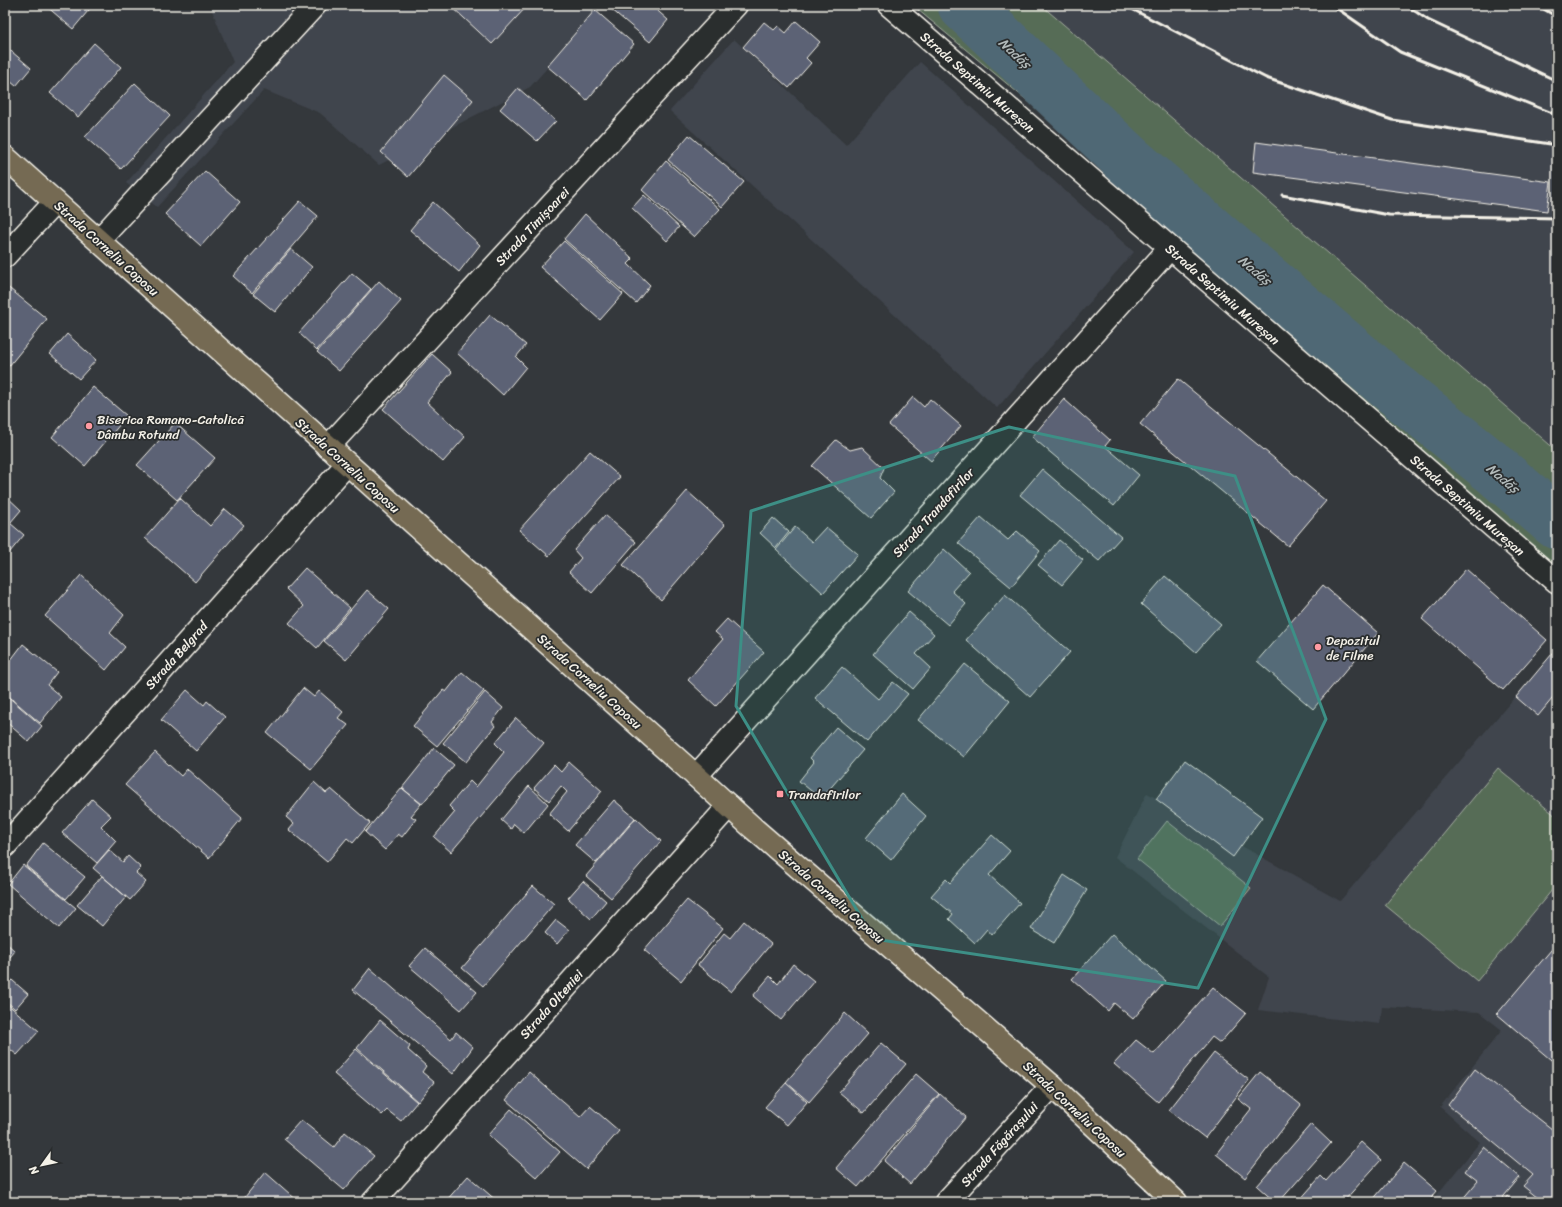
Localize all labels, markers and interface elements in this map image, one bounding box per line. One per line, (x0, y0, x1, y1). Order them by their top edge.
street label: Strada Septimiu Mureșan (915, 26, 1040, 139)
water label: Nadăș (992, 31, 1039, 77)
street label: Strada Timișoarei (489, 181, 576, 271)
street label: Strada Corneliu Coposu (49, 195, 164, 302)
street label: Strada Septimiu Mureșan (1160, 238, 1285, 351)
water label: Nadăș (1232, 249, 1279, 294)
place label: Biserica Romano-Catolică Dâmbu Rotund (97, 408, 245, 446)
street label: Strada Corneliu Coposu (290, 412, 405, 519)
marker: Biserica Romano-Catolică Dâmbu Rotund (84, 421, 94, 431)
street label: Strada Septimiu Mureșan (1405, 449, 1530, 562)
water label: Nadăș (1480, 457, 1527, 502)
street label: Strada Trandafirilor (886, 461, 981, 563)
street label: Strada Belgrad (139, 615, 214, 695)
street label: Strada Corneliu Coposu (532, 628, 647, 735)
place label: Depozitul de Filme (1326, 629, 1380, 667)
marker: Depozitul de Filme (1313, 642, 1323, 652)
place label: Trandafirilor (788, 783, 861, 806)
marker: Trandafirilor (775, 789, 785, 799)
street label: Strada Corneliu Coposu (773, 843, 890, 949)
street label: Strada Olteniei (514, 964, 589, 1045)
street label: Strada Corneliu Coposu (1018, 1055, 1132, 1164)
street label: Strada Făgărașului (955, 1096, 1044, 1192)
north arrow (22, 1145, 62, 1185)
text: N (24, 1161, 45, 1179)

